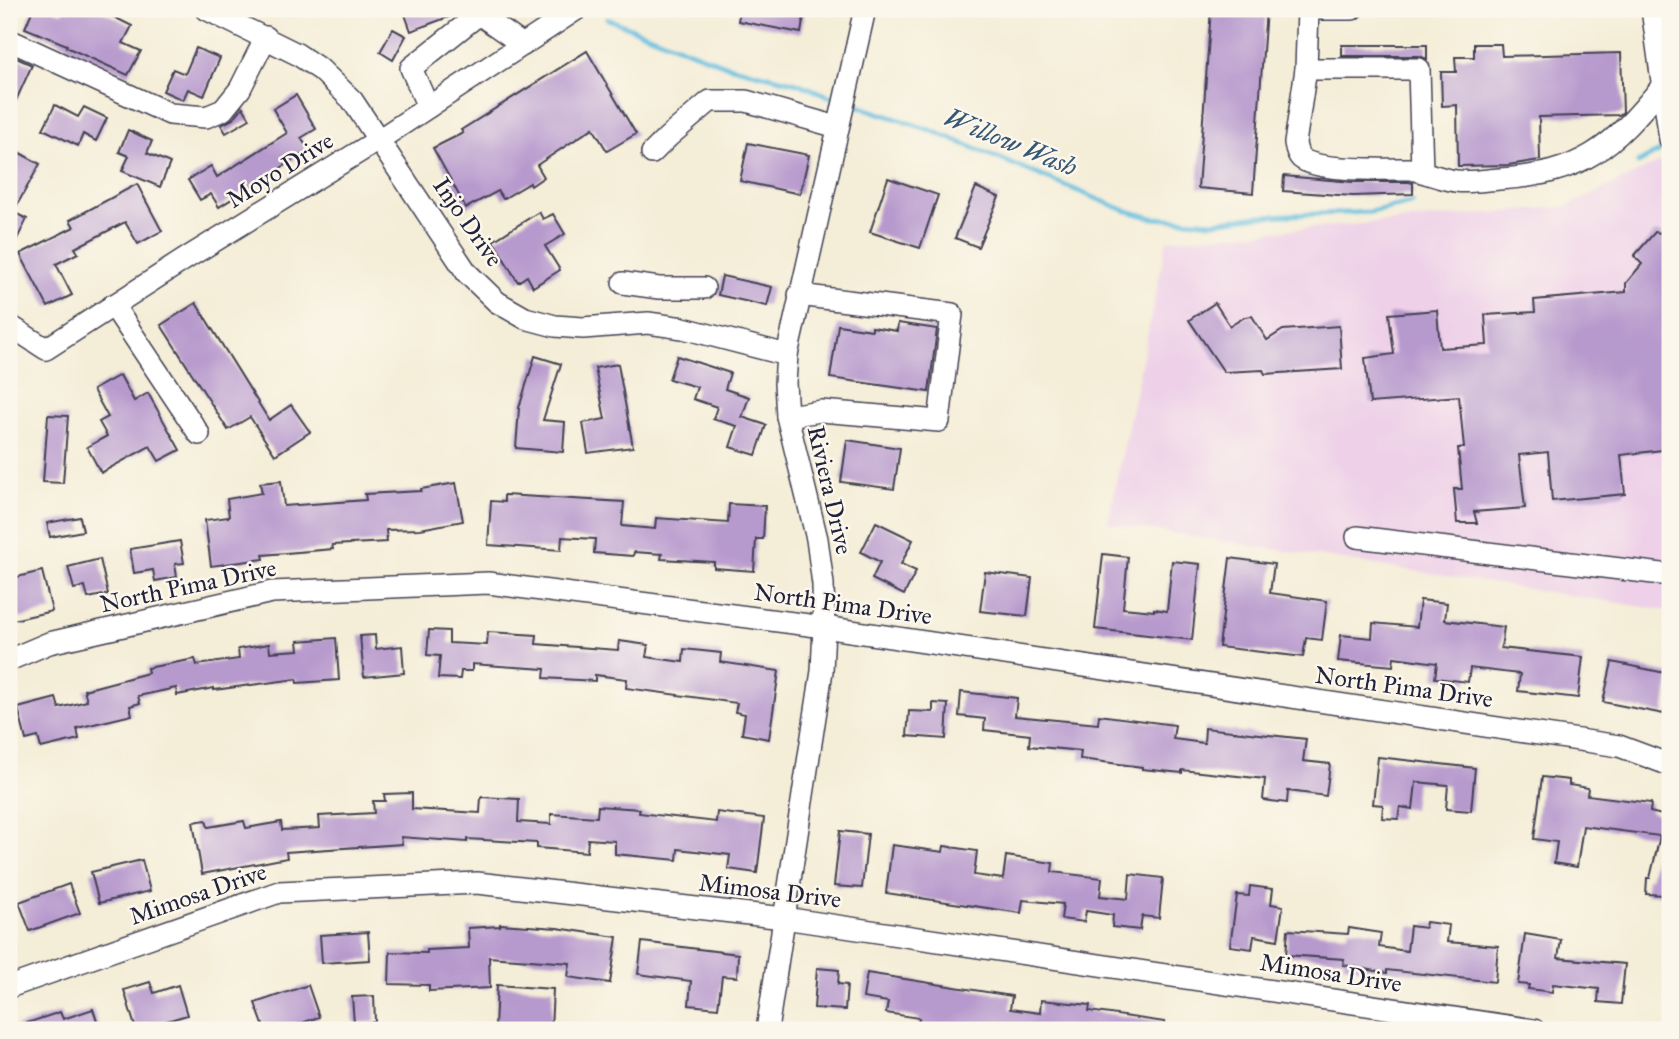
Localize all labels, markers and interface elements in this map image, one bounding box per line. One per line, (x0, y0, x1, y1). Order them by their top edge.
water label: Willow Wash (940, 101, 1082, 183)
street label: Moyo Drive (221, 125, 339, 215)
street label: Injo Drive (426, 172, 510, 272)
street label: Riviera Drive (801, 423, 859, 557)
street label: North Pima Drive (97, 553, 279, 619)
street label: North Pima Drive (752, 577, 934, 631)
street label: North Pima Drive (1313, 660, 1495, 714)
street label: Mimosa Drive (125, 856, 271, 932)
street label: Mimosa Drive (697, 867, 843, 915)
street label: Mimosa Drive (1258, 947, 1404, 999)

